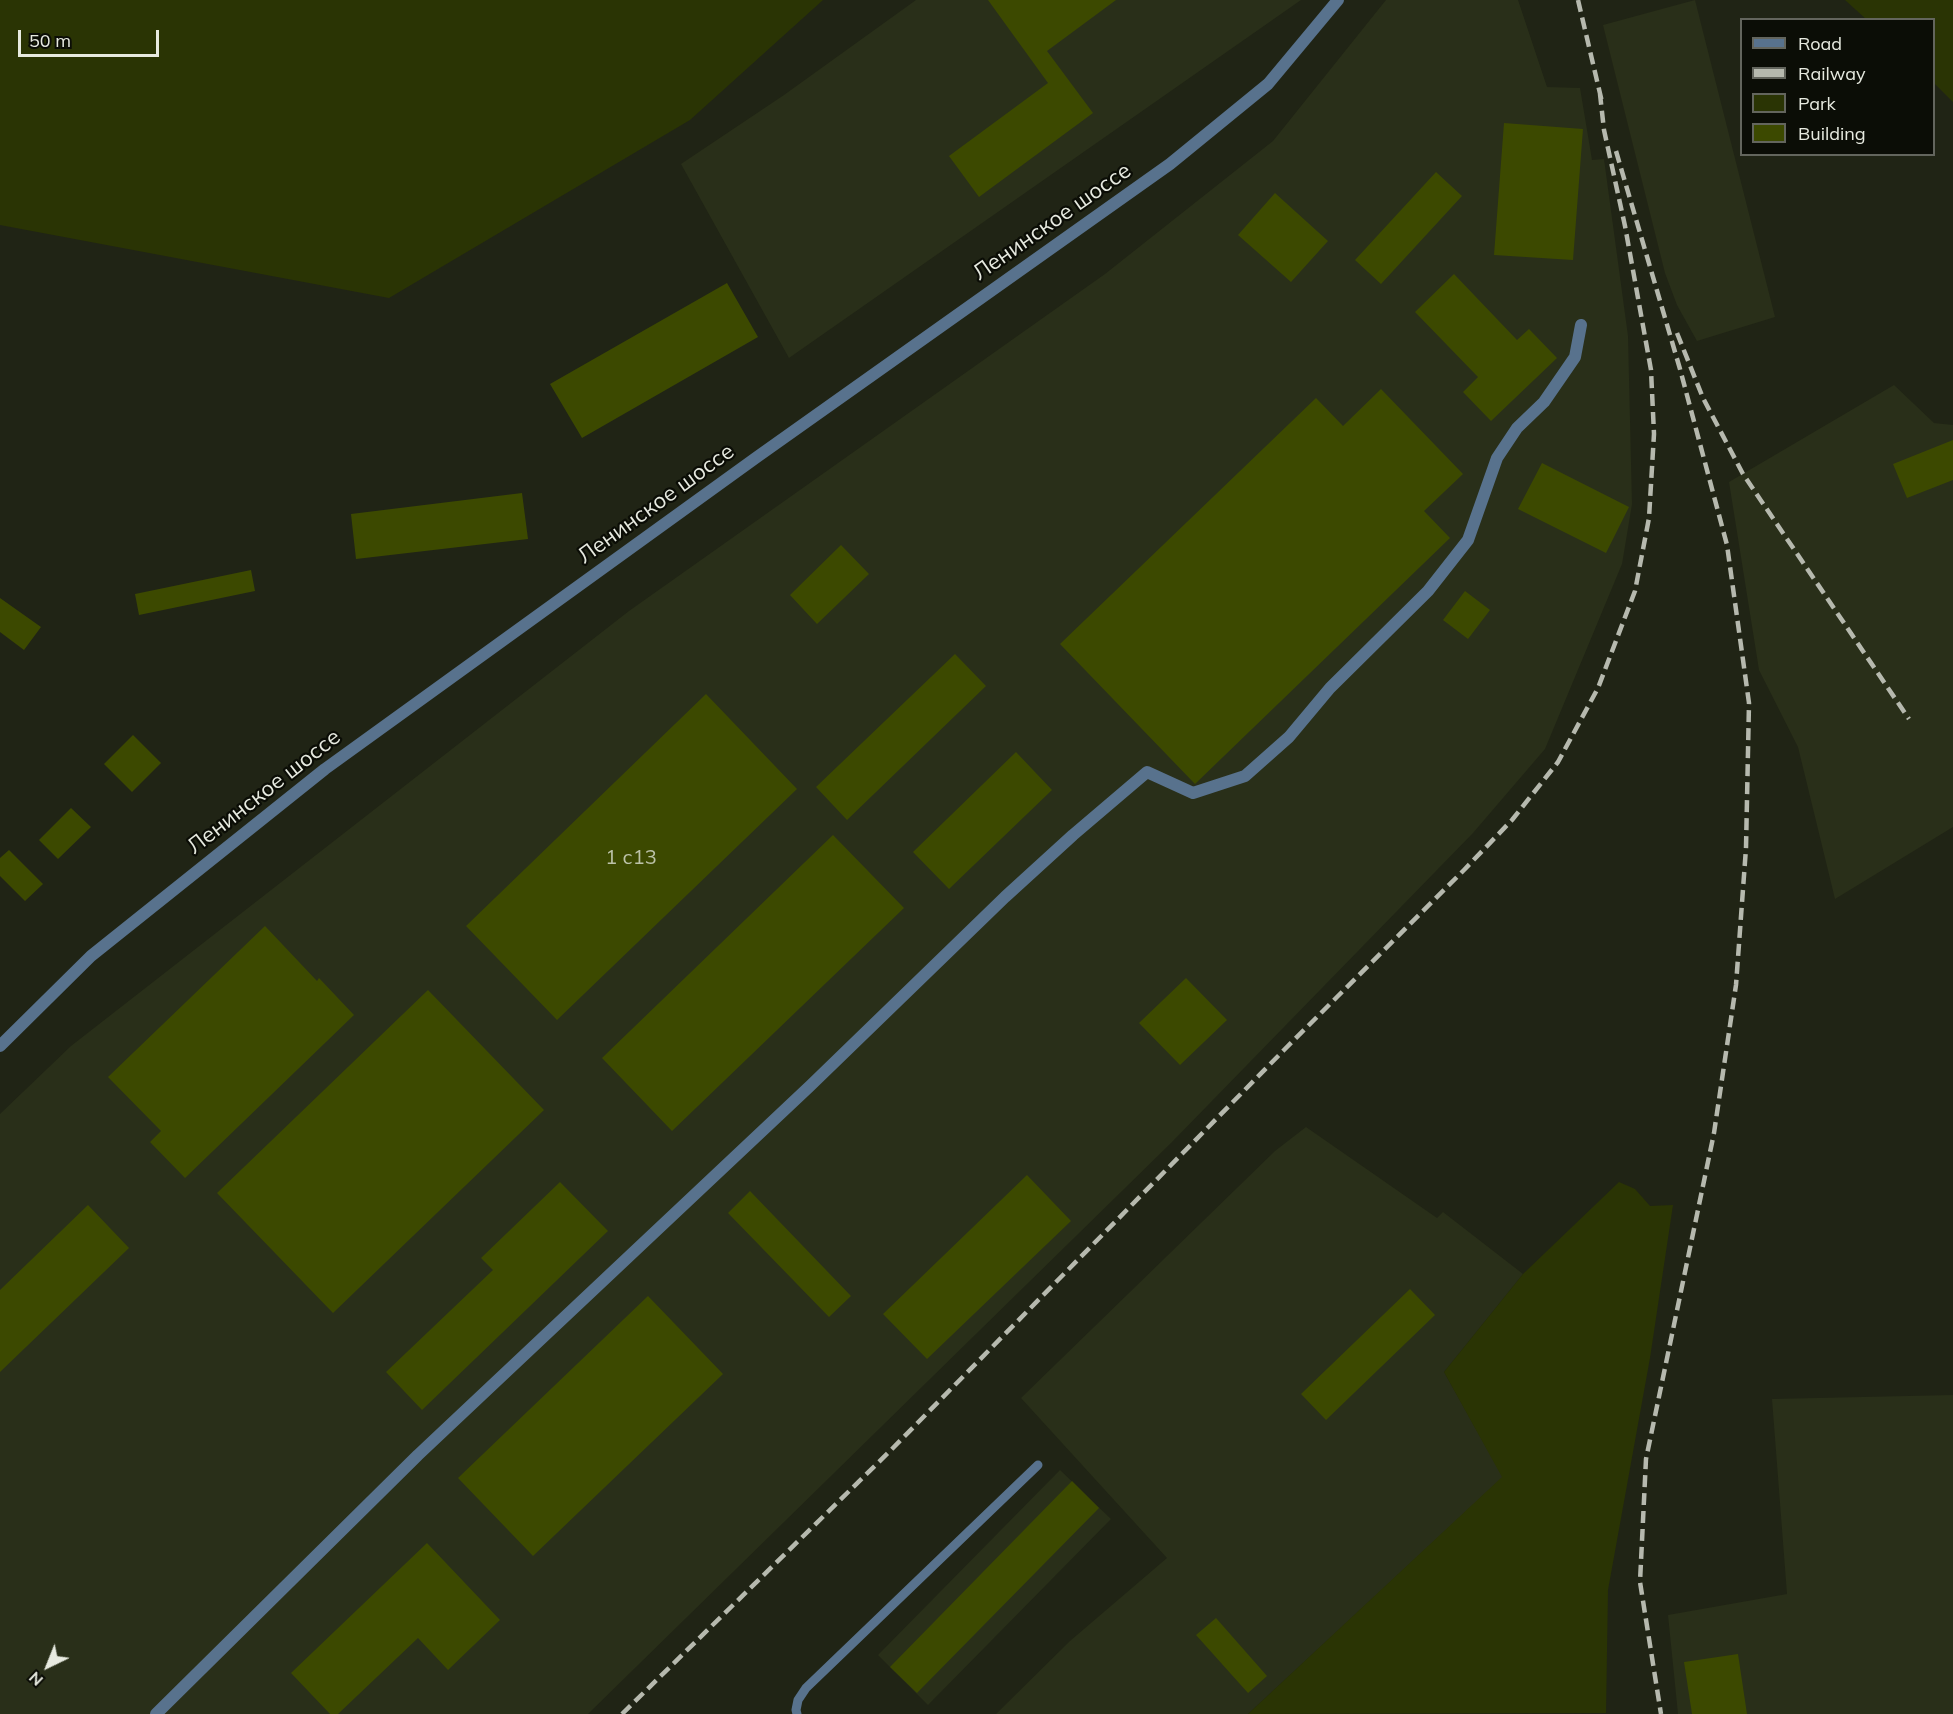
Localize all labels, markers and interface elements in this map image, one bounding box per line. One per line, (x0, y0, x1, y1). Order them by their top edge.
scale bar (21, 18, 162, 56)
legend (1740, 18, 1935, 156)
text: 50 m (29, 29, 71, 52)
text: Road (1798, 32, 1842, 55)
text: Railway (1798, 62, 1866, 85)
text: Park (1798, 92, 1836, 115)
text: Building (1798, 122, 1866, 145)
street label: Ленинское шоссе (968, 158, 1136, 286)
street label: Ленинское шоссе (573, 438, 739, 570)
street label: Ленинское шоссе (182, 724, 346, 860)
house number: 1 с13 (605, 846, 657, 870)
north arrow (18, 1636, 78, 1696)
text: N (24, 1668, 47, 1691)

